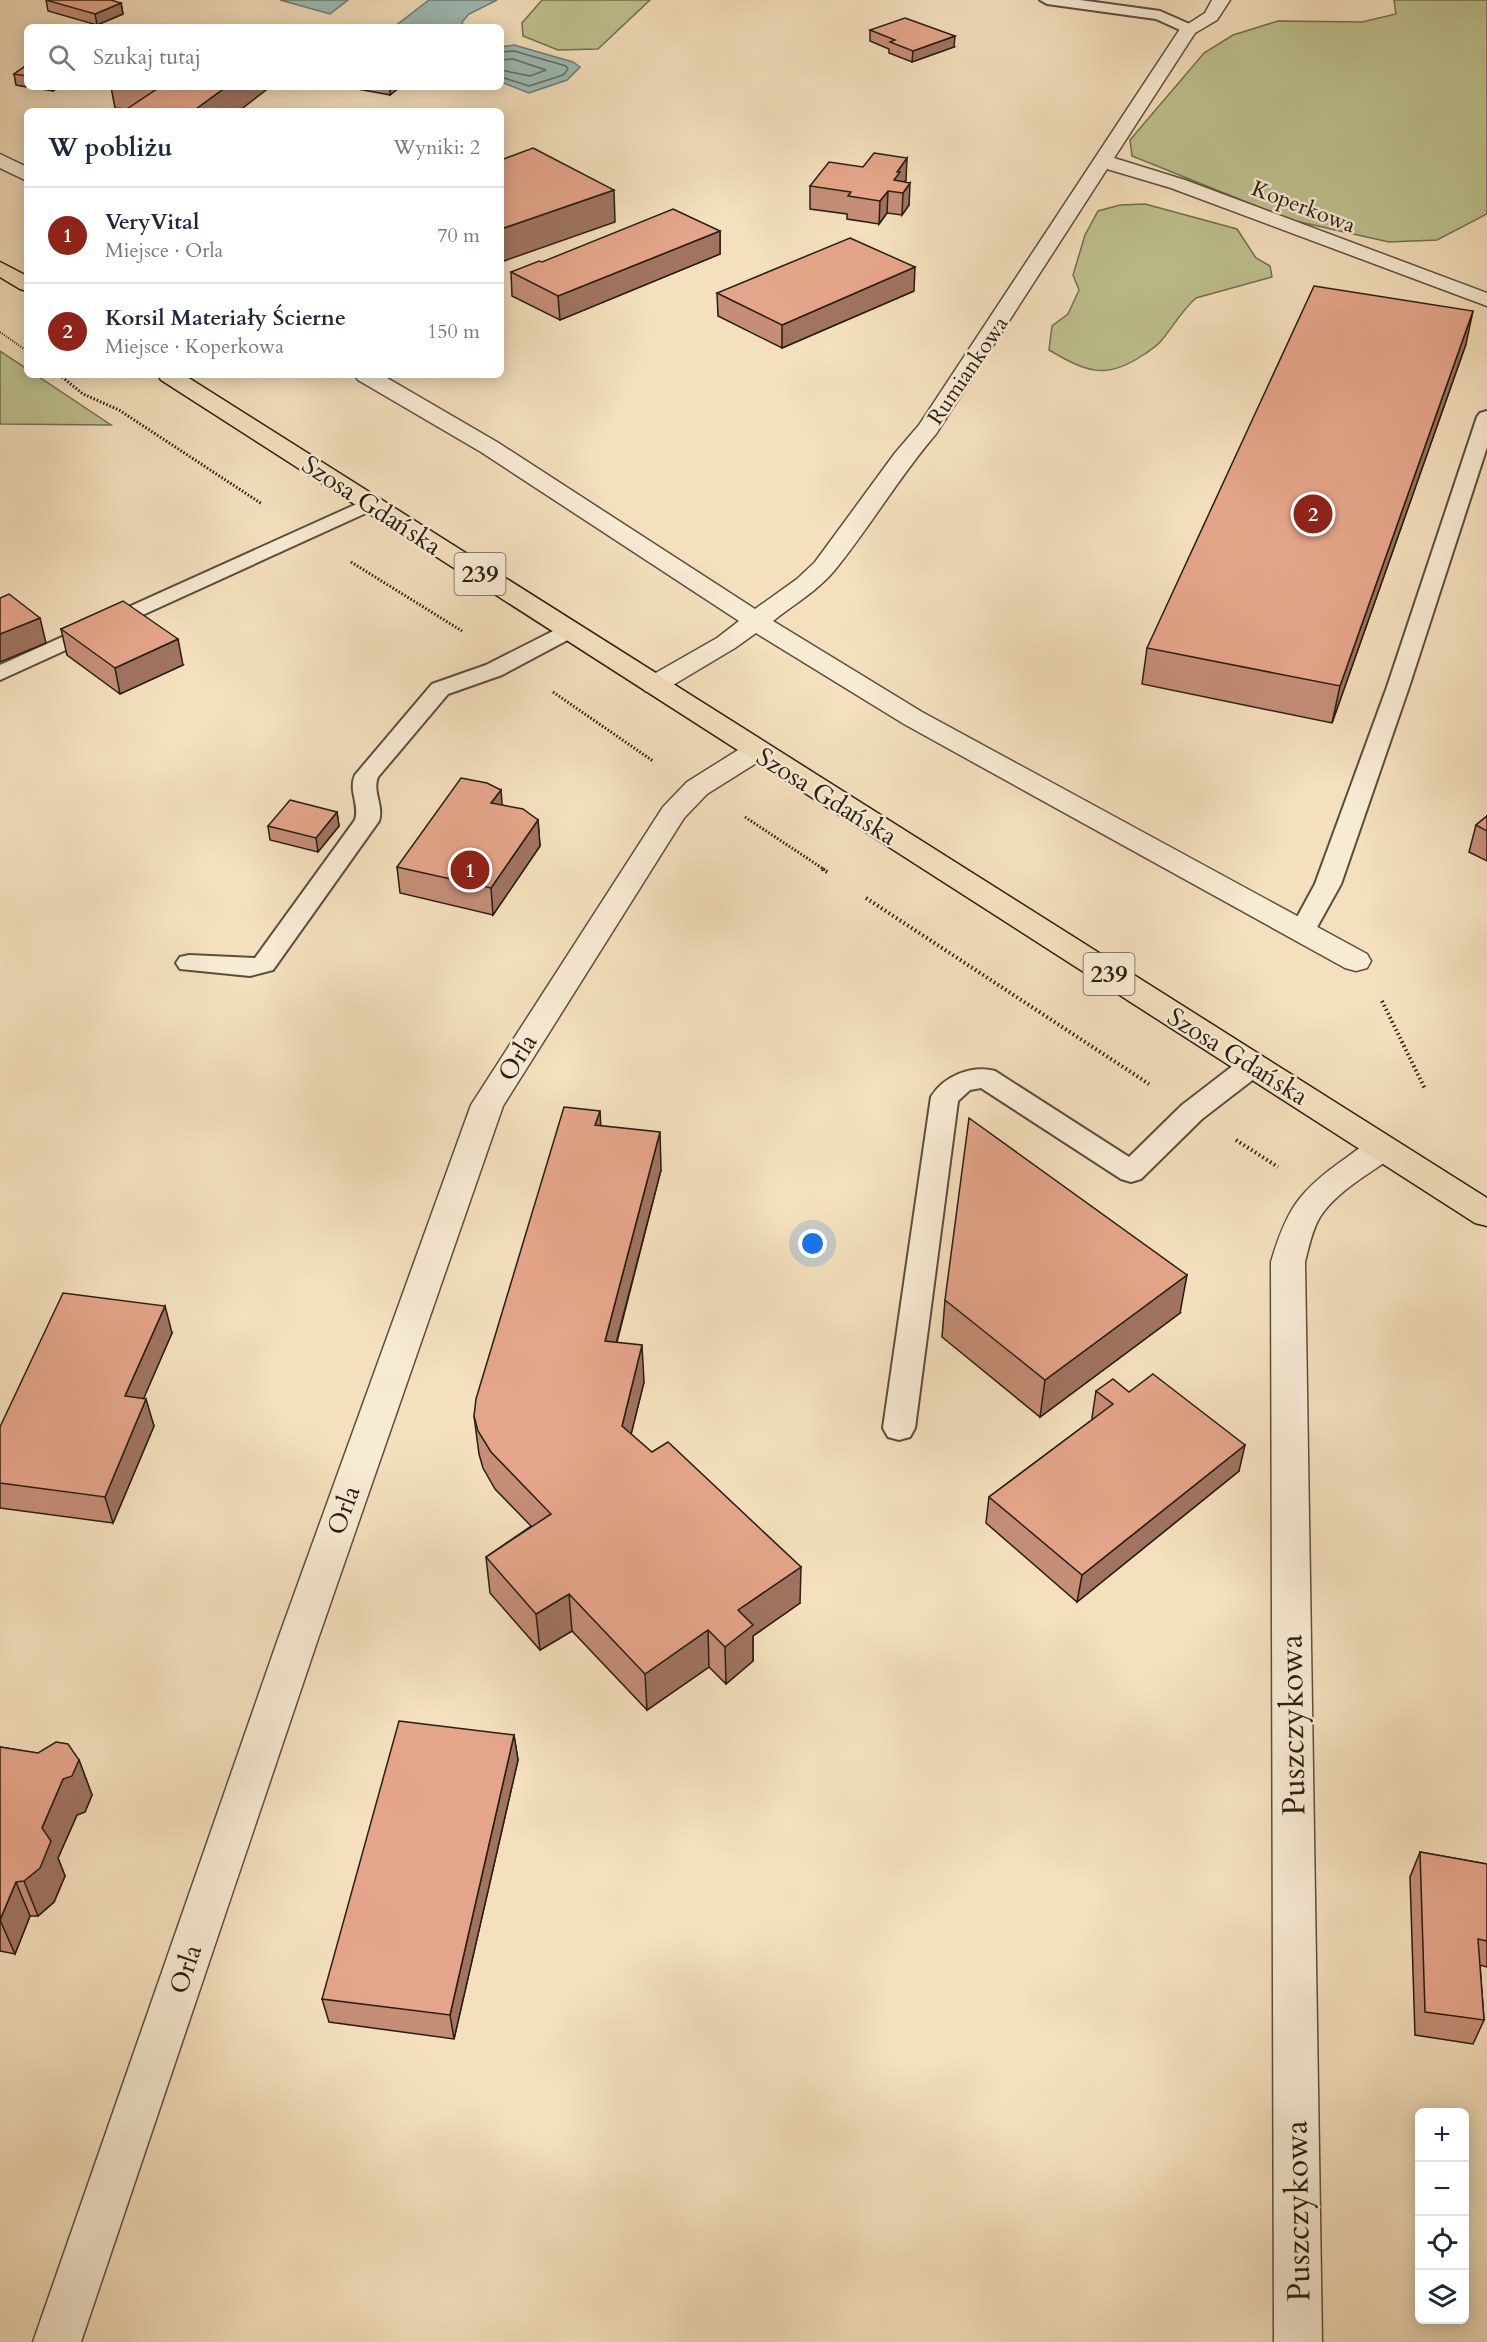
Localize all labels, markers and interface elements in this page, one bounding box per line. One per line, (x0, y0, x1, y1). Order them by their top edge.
search box (24, 24, 504, 90)
icon: search (45, 41, 78, 74)
text: Szukaj tutaj (93, 42, 201, 72)
text: W pobliżu (48, 130, 173, 165)
text: Wyniki: 2 (393, 134, 480, 161)
street label: Koperkowa (1247, 173, 1360, 241)
text: VeryVital (105, 207, 199, 237)
text: 1 (62, 222, 73, 249)
text: 70 m (437, 222, 480, 249)
text: Miejsce · Orla (105, 237, 223, 264)
text: Korsil Materiały Ścierne (105, 303, 346, 333)
street label: Rumiankowa (920, 310, 1015, 431)
text: 2 (62, 318, 73, 345)
text: 150 m (427, 318, 480, 345)
text: Miejsce · Koperkowa (105, 333, 284, 360)
street label: Szosa Gdańska (295, 447, 448, 564)
pin: 2 (1294, 492, 1332, 536)
road number: 239 (454, 553, 506, 595)
street label: Szosa Gdańska (750, 739, 904, 854)
pin: 1 (450, 848, 490, 892)
road number: 239 (1084, 953, 1134, 995)
street label: Szosa Gdańska (1161, 999, 1315, 1114)
street label: Orla (489, 1027, 545, 1088)
your location (798, 1229, 827, 1258)
street label: Orla (319, 1481, 368, 1540)
street label: Puszczykowa (1269, 1634, 1317, 1816)
street label: Orla (161, 1940, 210, 1998)
map controls (1415, 2108, 1469, 2324)
button: + (1415, 2108, 1469, 2162)
street label: Puszczykowa (1274, 2120, 1322, 2302)
button: − (1415, 2162, 1469, 2216)
button: locate (1415, 2216, 1469, 2270)
button: layers (1415, 2270, 1469, 2324)

